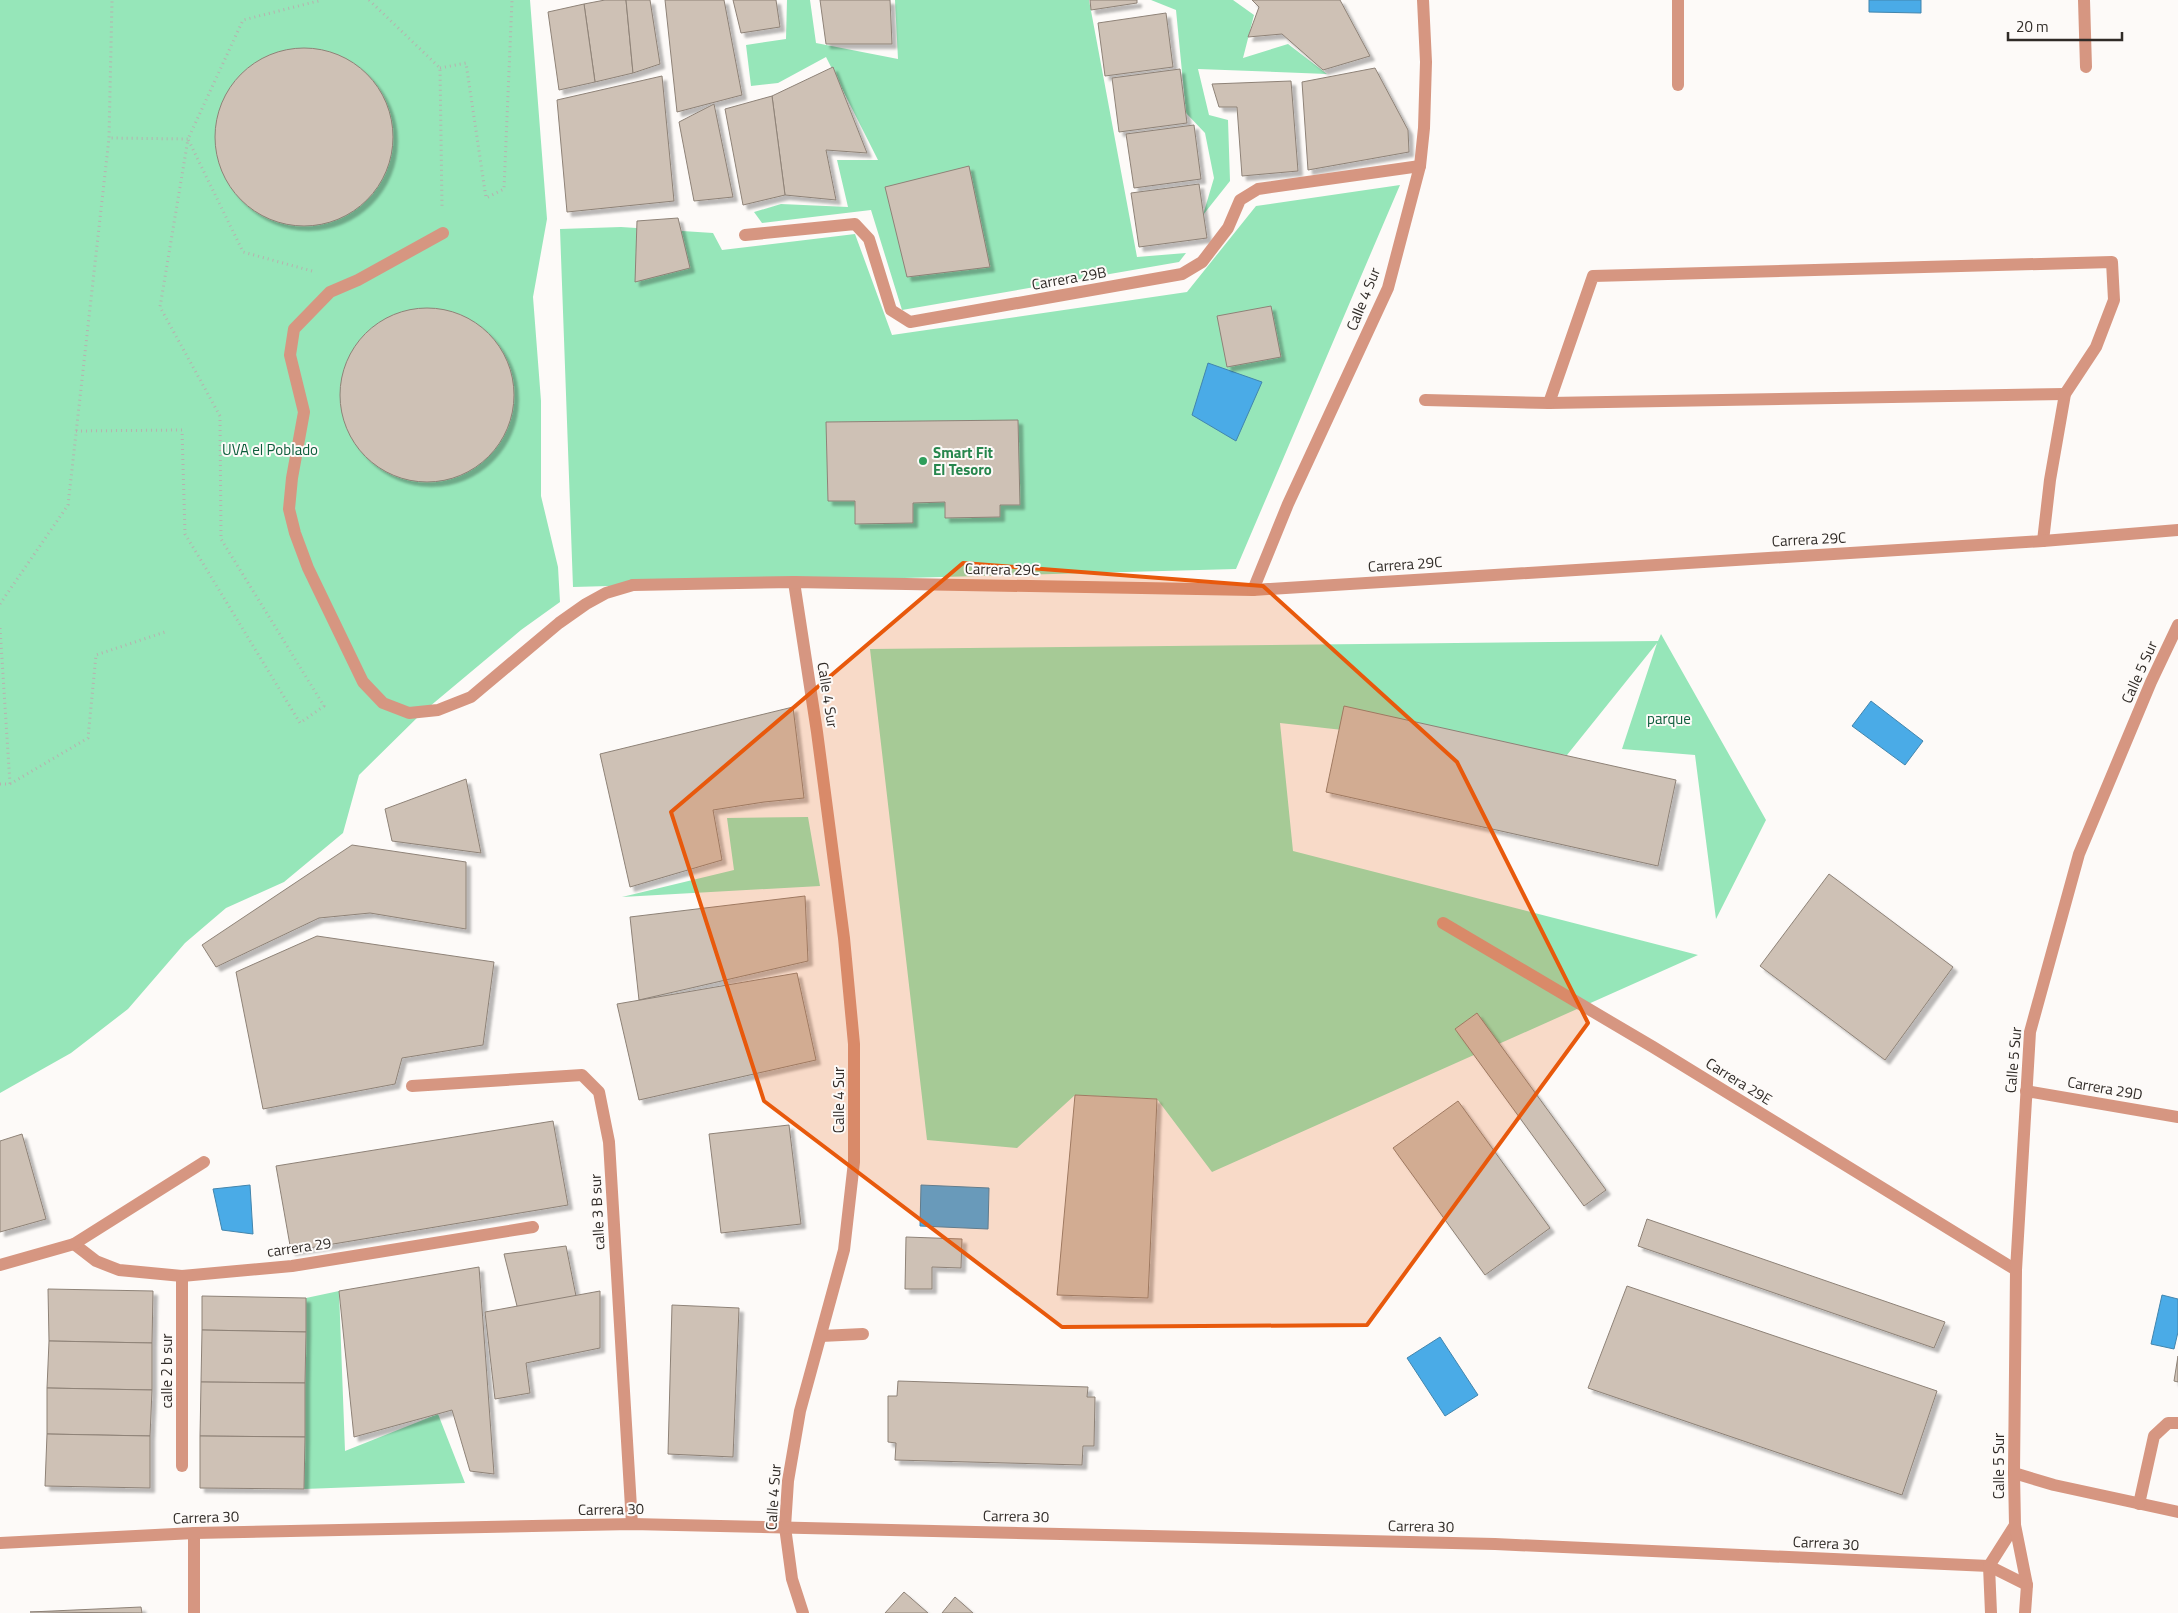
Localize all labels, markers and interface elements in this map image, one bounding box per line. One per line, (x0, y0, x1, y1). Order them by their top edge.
scale bar (2008, 10, 2122, 42)
text: 20 m (2016, 15, 2049, 38)
street label: Carrera 29B (1030, 260, 1108, 296)
street label: Calle 4 Sur (1340, 264, 1386, 334)
park label: UVA el Poblado (222, 438, 318, 461)
place label: Smart Fit El Tesoro (933, 441, 994, 481)
marker: Smart Fit El Tesoro (917, 455, 929, 467)
street label: Carrera 29C (1771, 526, 1847, 552)
street label: Carrera 29C (1367, 550, 1443, 578)
street label: Carrera 29C (965, 557, 1039, 581)
street label: Calle 5 Sur (2115, 637, 2163, 707)
street label: Calle 4 Sur (811, 660, 845, 730)
park label: parque (1647, 707, 1691, 730)
street label: Calle 5 Sur (1999, 1026, 2027, 1094)
street label: Carrera 29E (1701, 1051, 1777, 1111)
street label: Calle 4 Sur (827, 1067, 850, 1133)
street label: Carrera 29D (2066, 1070, 2144, 1106)
street label: calle 3 B sur (584, 1173, 610, 1251)
street label: carrera 29 (265, 1231, 333, 1263)
street label: calle 2 b sur (155, 1334, 178, 1408)
street label: Calle 5 Sur (1987, 1433, 2010, 1499)
street label: Calle 4 Sur (759, 1463, 787, 1531)
street label: Carrera 30 (578, 1497, 644, 1521)
street label: Carrera 30 (172, 1504, 240, 1530)
street label: Carrera 30 (983, 1504, 1049, 1528)
street label: Carrera 30 (1388, 1514, 1454, 1538)
street label: Carrera 30 (1792, 1530, 1860, 1556)

